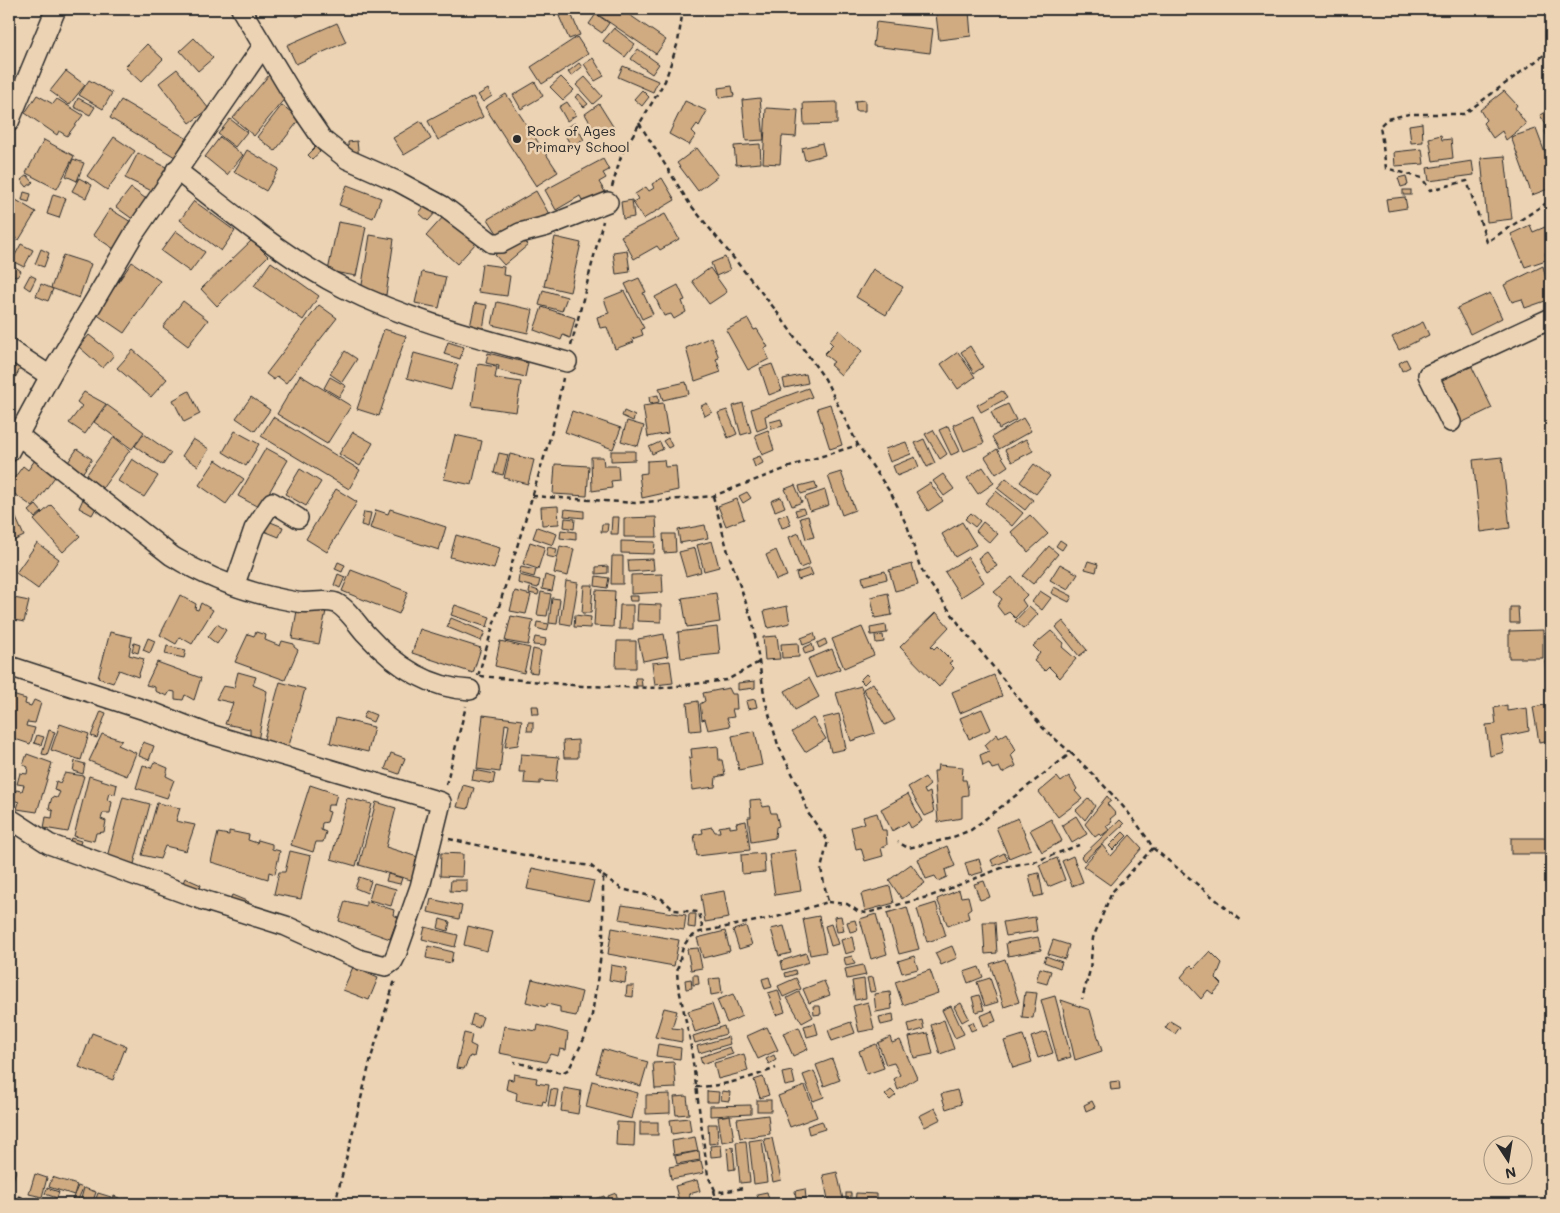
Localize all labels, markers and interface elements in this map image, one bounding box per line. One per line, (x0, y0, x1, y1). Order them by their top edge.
place label: Rock of Ages Primary School (527, 121, 630, 156)
marker: Rock of Ages Primary School (511, 133, 523, 145)
north arrow (1482, 1136, 1532, 1186)
text: N (1504, 1163, 1518, 1184)

